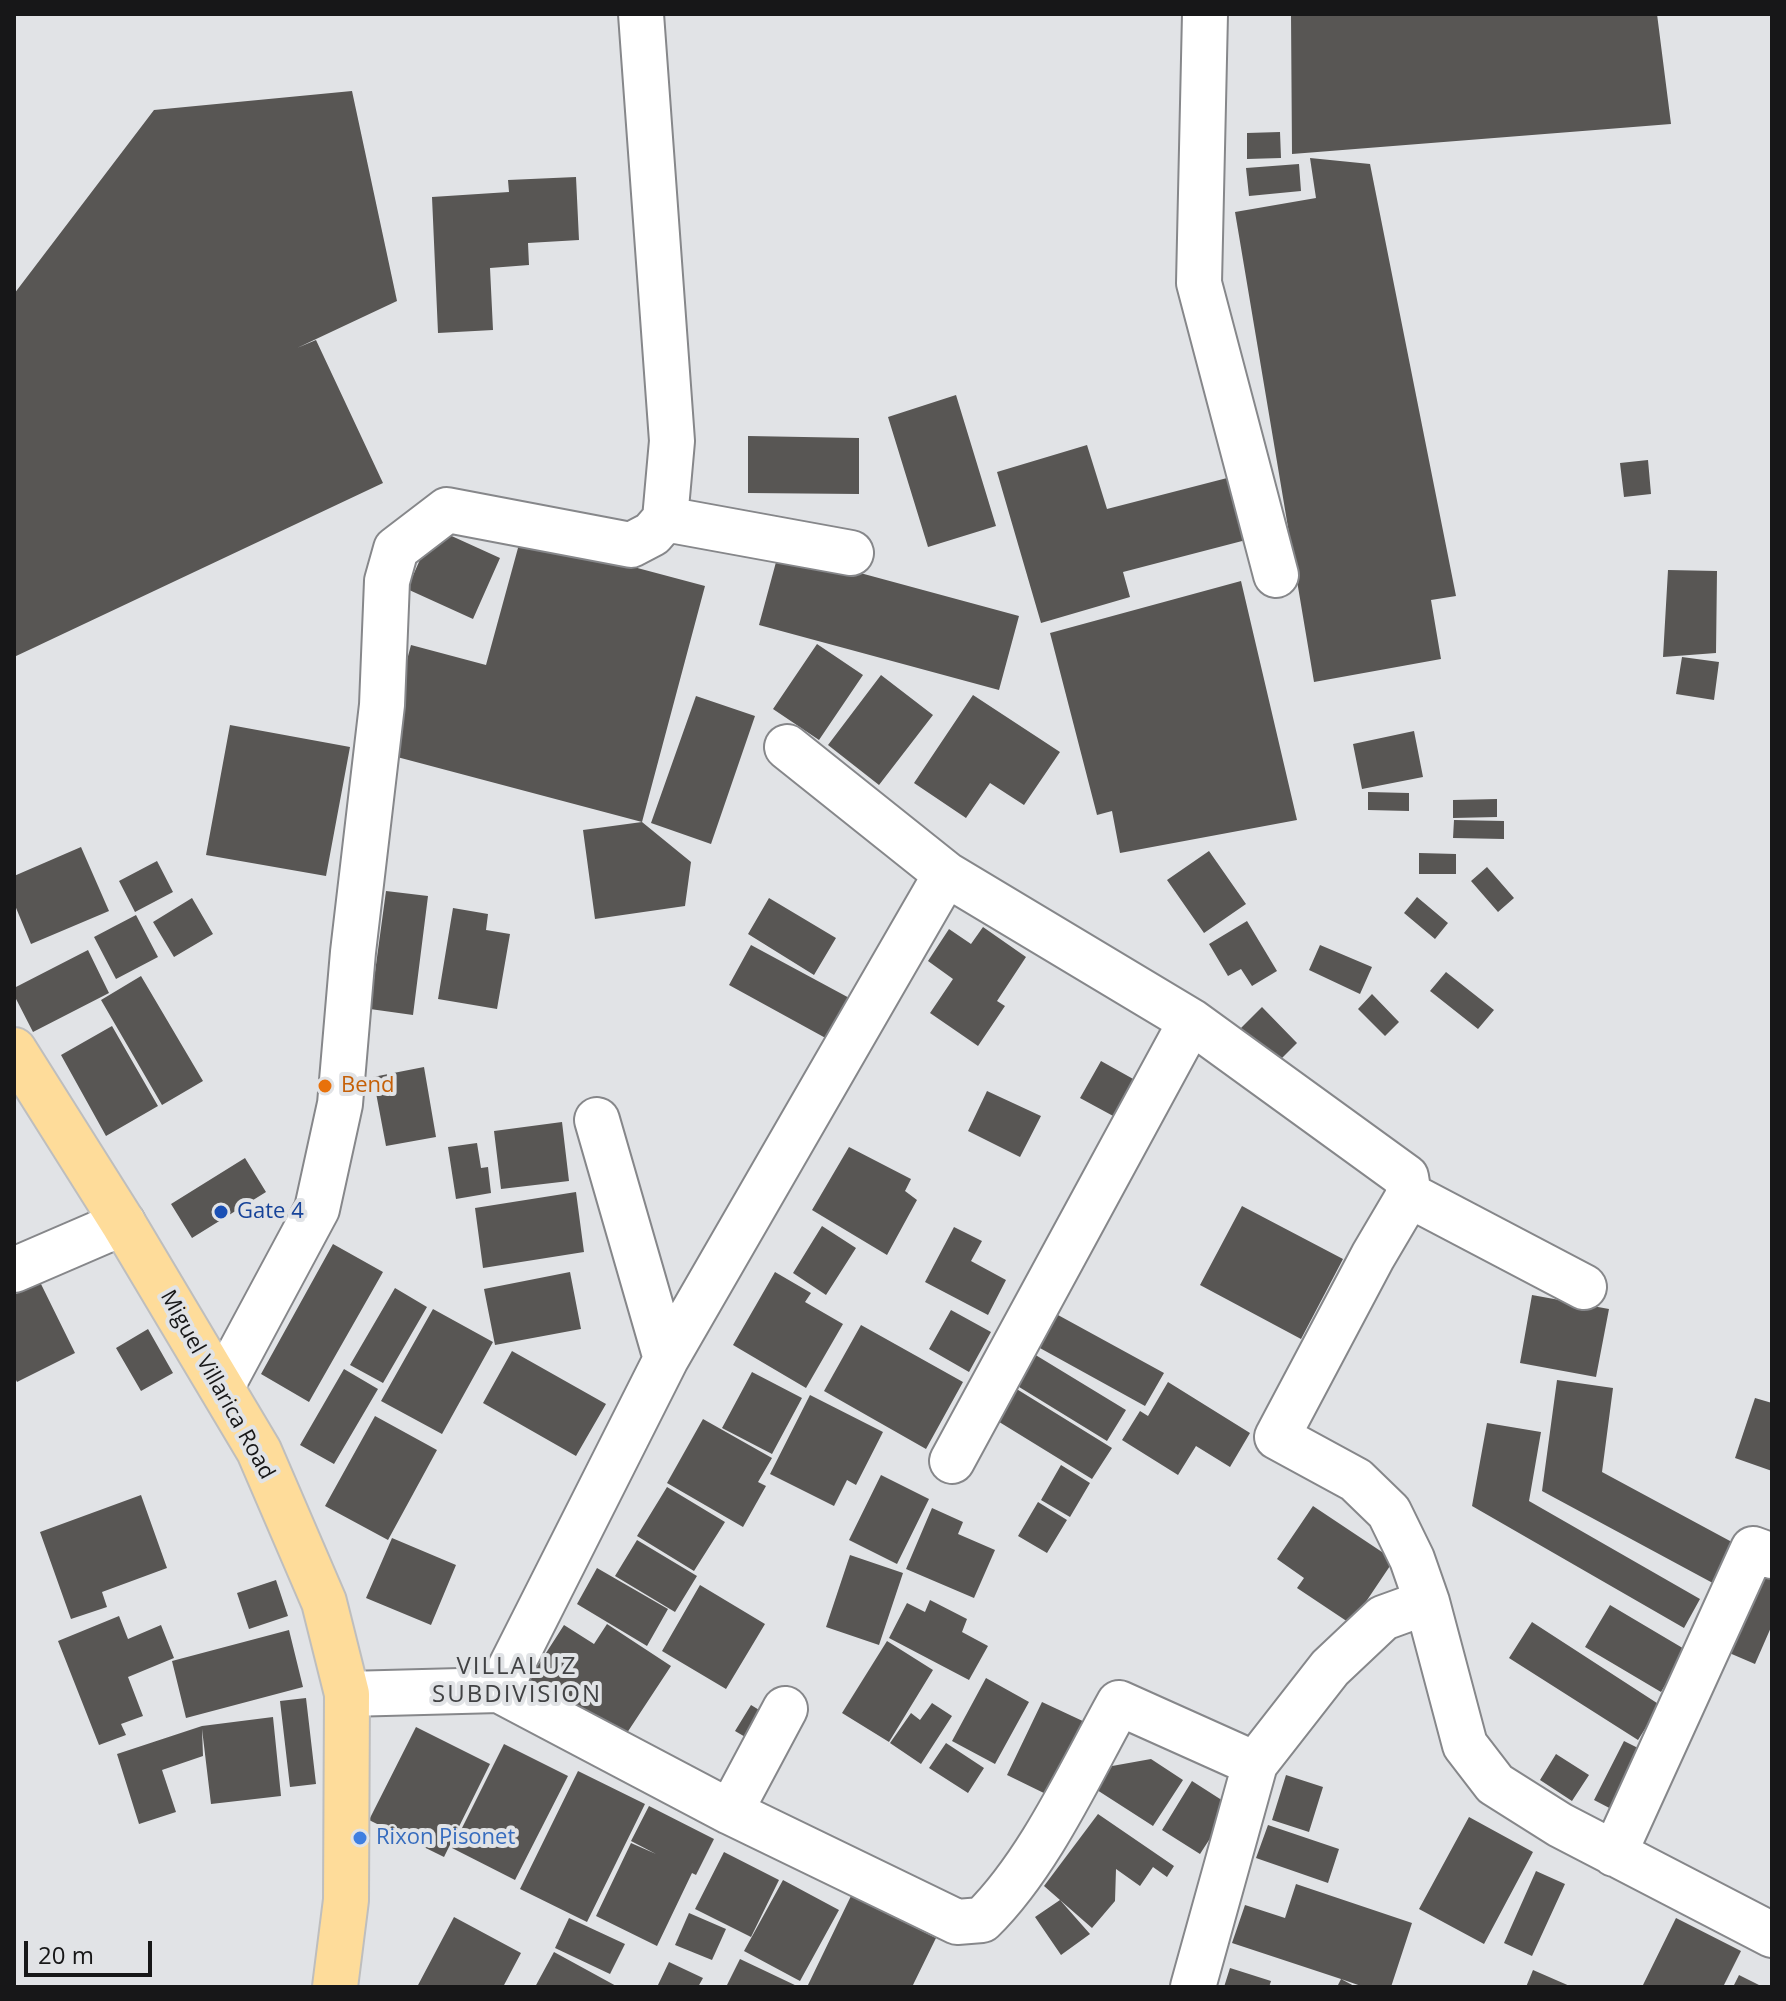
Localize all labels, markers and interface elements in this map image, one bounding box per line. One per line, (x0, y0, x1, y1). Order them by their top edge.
place label: Bend (341, 1073, 395, 1099)
marker: Bend (316, 1077, 334, 1095)
place label: Gate 4 (237, 1199, 304, 1225)
marker: Gate 4 (212, 1203, 230, 1221)
street label: Miguel Villarica Road (154, 1286, 280, 1484)
district label: VILLALUZ SUBDIVISION (432, 1653, 602, 1709)
place label: Rixon Pisonet (376, 1825, 515, 1851)
marker: Rixon Pisonet (351, 1829, 369, 1847)
scale bar (28, 1925, 156, 1975)
text: 20 m (38, 1938, 94, 1971)

